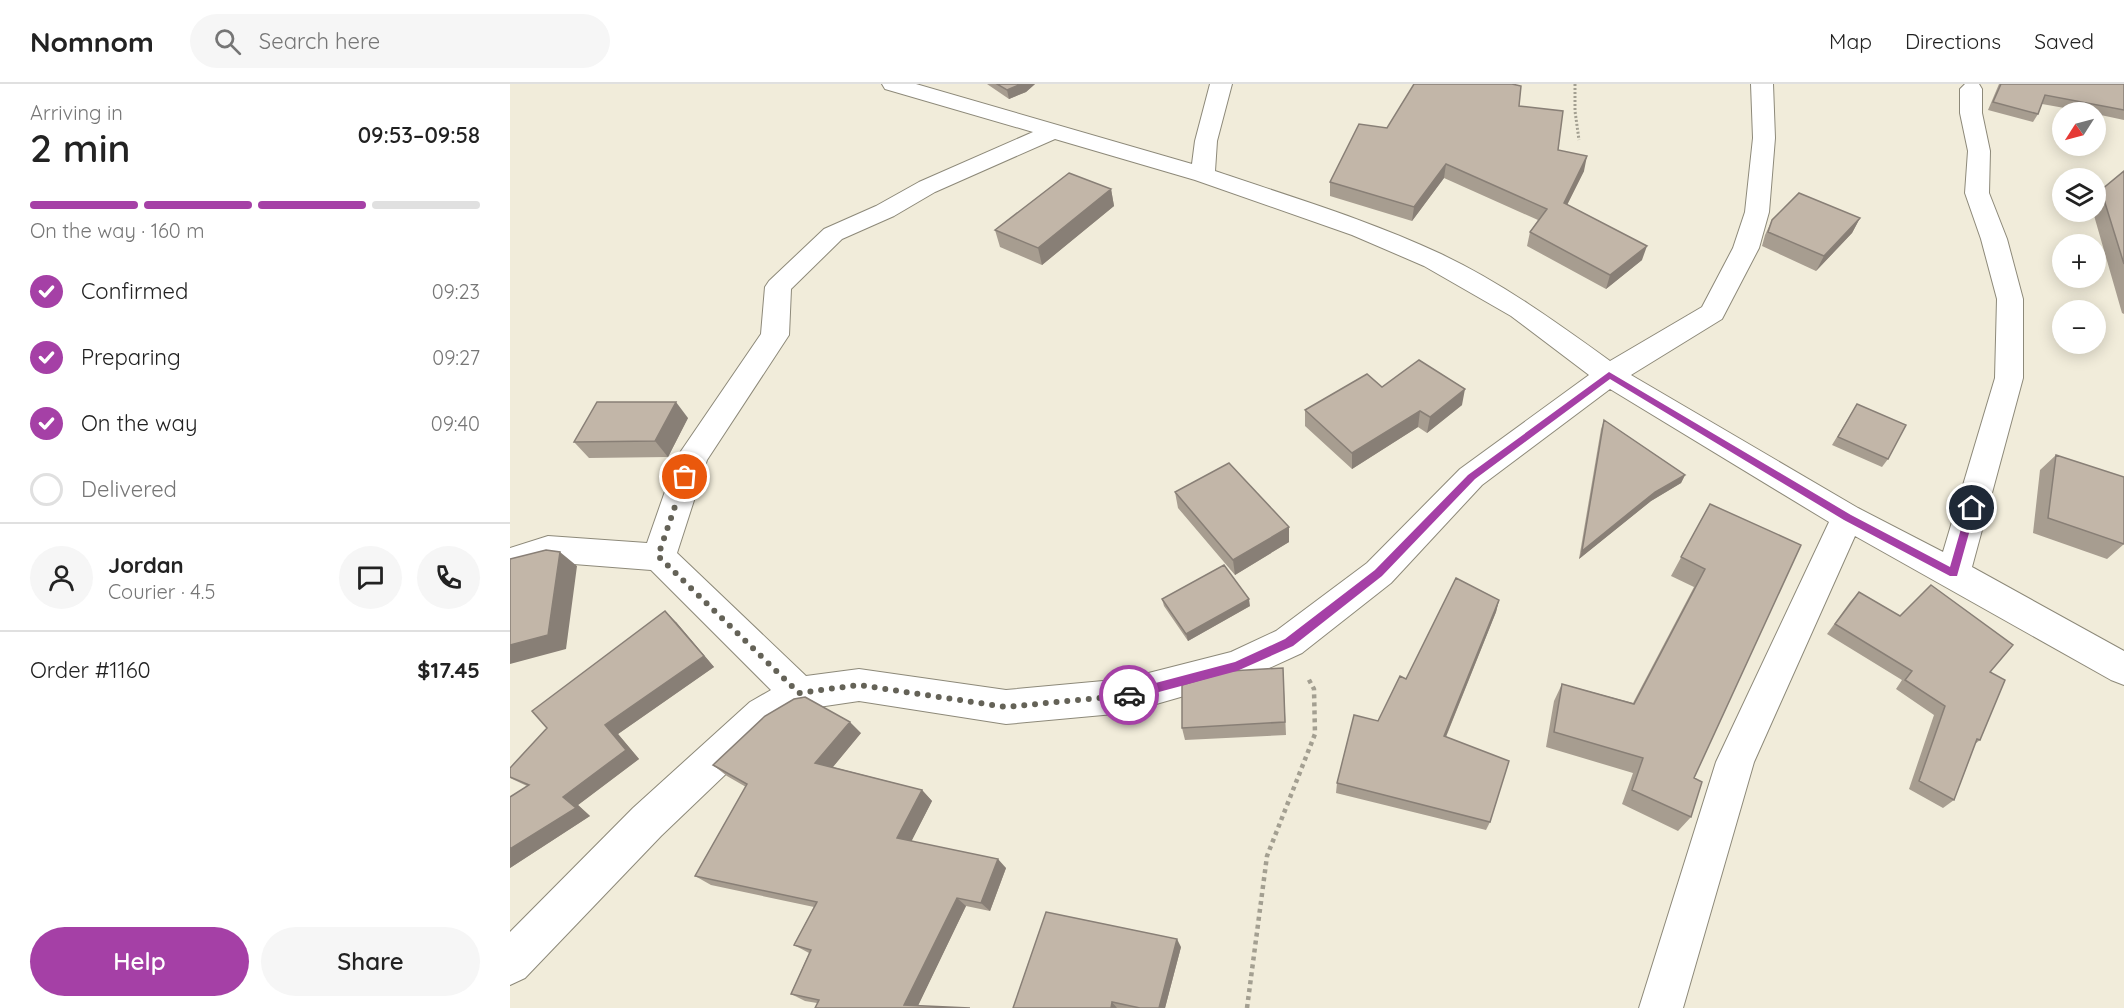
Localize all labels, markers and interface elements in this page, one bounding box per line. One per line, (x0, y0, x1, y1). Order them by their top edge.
search box (190, 14, 610, 68)
text: Nomnom (30, 24, 154, 59)
icon: search (211, 25, 244, 58)
text: Search here (259, 27, 380, 55)
text: Map (1829, 28, 1872, 54)
text: Directions (1905, 28, 2001, 54)
text: Saved (2034, 28, 2094, 54)
text: Arriving in (30, 100, 123, 125)
north arrow (2052, 102, 2106, 156)
map controls (2052, 102, 2106, 354)
text: 09:53–09:58 (358, 121, 480, 149)
text: 2 min (30, 123, 131, 172)
button: layers (2052, 168, 2106, 222)
text: On the way · 160 m (30, 218, 204, 243)
button: + (2052, 234, 2106, 288)
icon: check (30, 275, 63, 308)
text: Confirmed (81, 277, 188, 305)
text: 09:23 (432, 279, 480, 304)
button: − (2052, 300, 2106, 354)
icon: check (30, 341, 63, 374)
text: Preparing (81, 343, 181, 371)
text: 09:27 (432, 345, 480, 370)
icon: check (30, 407, 63, 440)
text: On the way (81, 409, 197, 437)
text: 09:40 (431, 411, 480, 436)
pin (659, 451, 710, 502)
icon: bag (668, 460, 701, 493)
text: Delivered (81, 475, 177, 503)
pin (1946, 482, 1997, 533)
icon: home (1955, 491, 1988, 524)
button: person (30, 546, 93, 609)
button: chat (339, 546, 402, 609)
button: phone (417, 546, 480, 609)
text: Jordan (108, 551, 184, 579)
text: Courier · 4.5 (108, 579, 215, 604)
text: Order #1160 (30, 656, 151, 684)
text: $17.45 (417, 656, 480, 684)
courier (1099, 665, 1159, 725)
icon: car (1113, 679, 1146, 712)
button: Help (30, 927, 249, 996)
button: Share (261, 927, 480, 996)

